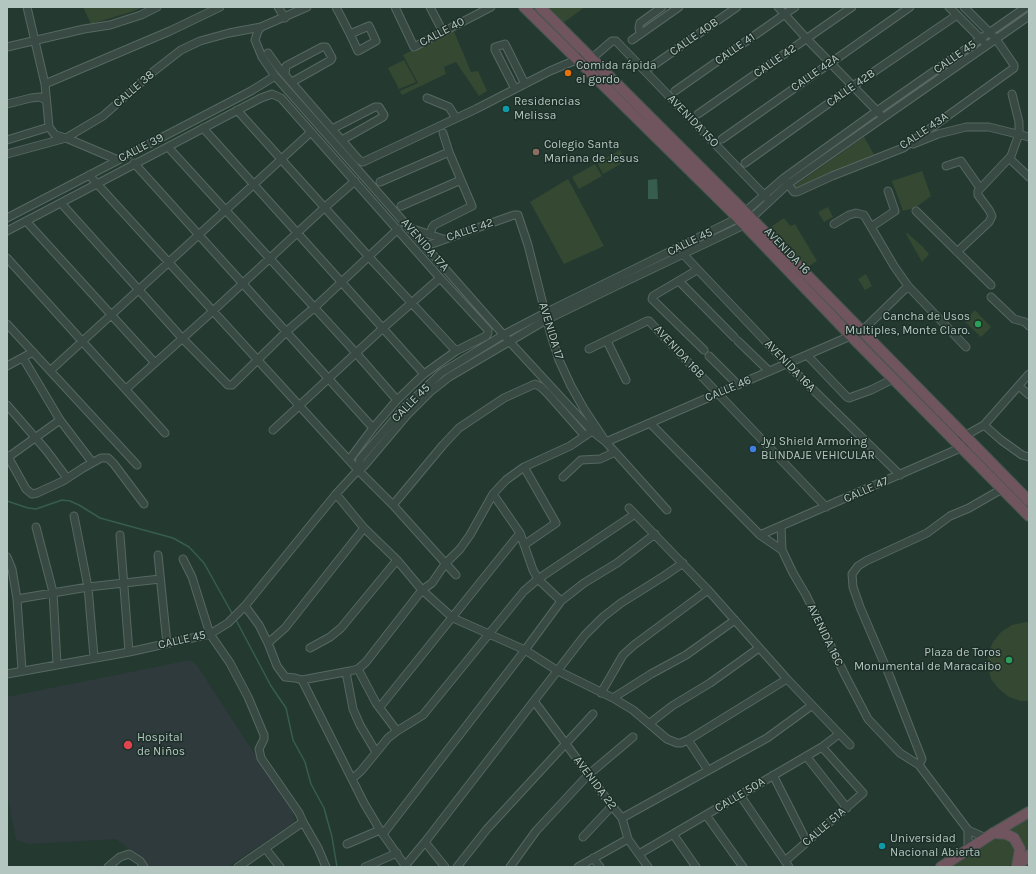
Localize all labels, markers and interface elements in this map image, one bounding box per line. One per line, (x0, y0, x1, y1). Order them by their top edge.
street label: CALLE 40 (417, 14, 467, 50)
street label: CALLE 40B (667, 15, 721, 59)
street label: CALLE 41 (712, 30, 758, 68)
street label: CALLE 45 (931, 37, 979, 77)
street label: CALLE 42 (751, 41, 799, 81)
street label: CALLE 42A (788, 51, 842, 95)
place label: Comida rápida el gordo (576, 59, 657, 87)
street label: CALLE 42B (824, 66, 878, 110)
street label: CALLE 38 (111, 67, 157, 111)
marker: Comida rápida el gordo (563, 68, 573, 78)
street label: AVENIDA 15O (664, 92, 722, 150)
place label: Residencias Melissa (514, 95, 581, 123)
marker: Residencias Melissa (501, 104, 511, 114)
street label: CALLE 43A (897, 109, 951, 153)
street label: CALLE 39 (116, 130, 166, 166)
place label: Colegio Santa Mariana de Jesus (544, 138, 639, 166)
marker: Colegio Santa Mariana de Jesus (531, 147, 541, 157)
street label: AVENIDA 17A (398, 215, 452, 275)
street label: CALLE 42 (445, 215, 495, 245)
street label: AVENIDA 16 (761, 224, 813, 278)
street label: CALLE 45 (665, 225, 715, 259)
street label: AVENIDA 17 (536, 301, 566, 361)
place label: Cancha de Usos Multiples, Monte Claro. (845, 310, 970, 338)
marker: Cancha de Usos Multiples, Monte Claro. (973, 319, 983, 329)
street label: AVENIDA 16B (651, 322, 707, 382)
street label: AVENIDA 16A (762, 337, 818, 395)
street label: CALLE 46 (703, 373, 753, 405)
street label: CALLE 45 (389, 381, 433, 425)
place label: JyJ Shield Armoring BLINDAJE VEHICULAR (761, 435, 875, 463)
marker: JyJ Shield Armoring BLINDAJE VEHICULAR (748, 444, 758, 454)
street label: CALLE 47 (841, 474, 891, 506)
street label: AVENIDA 16C (804, 602, 846, 668)
street label: CALLE 45 (157, 628, 207, 652)
place label: Plaza de Toros Monumental de Maracaibo (854, 646, 1001, 674)
marker: Plaza de Toros Monumental de Maracaibo (1004, 655, 1014, 665)
place label: Hospital de Niños (137, 731, 185, 759)
marker: Hospital de Niños (122, 739, 134, 751)
street label: AVENIDA 22 (570, 753, 620, 813)
street label: CALLE 50A (712, 774, 768, 816)
street label: CALLE 51A (799, 804, 849, 850)
place label: Universidad Nacional Abierta (890, 832, 980, 860)
marker: Universidad Nacional Abierta (877, 841, 887, 851)

